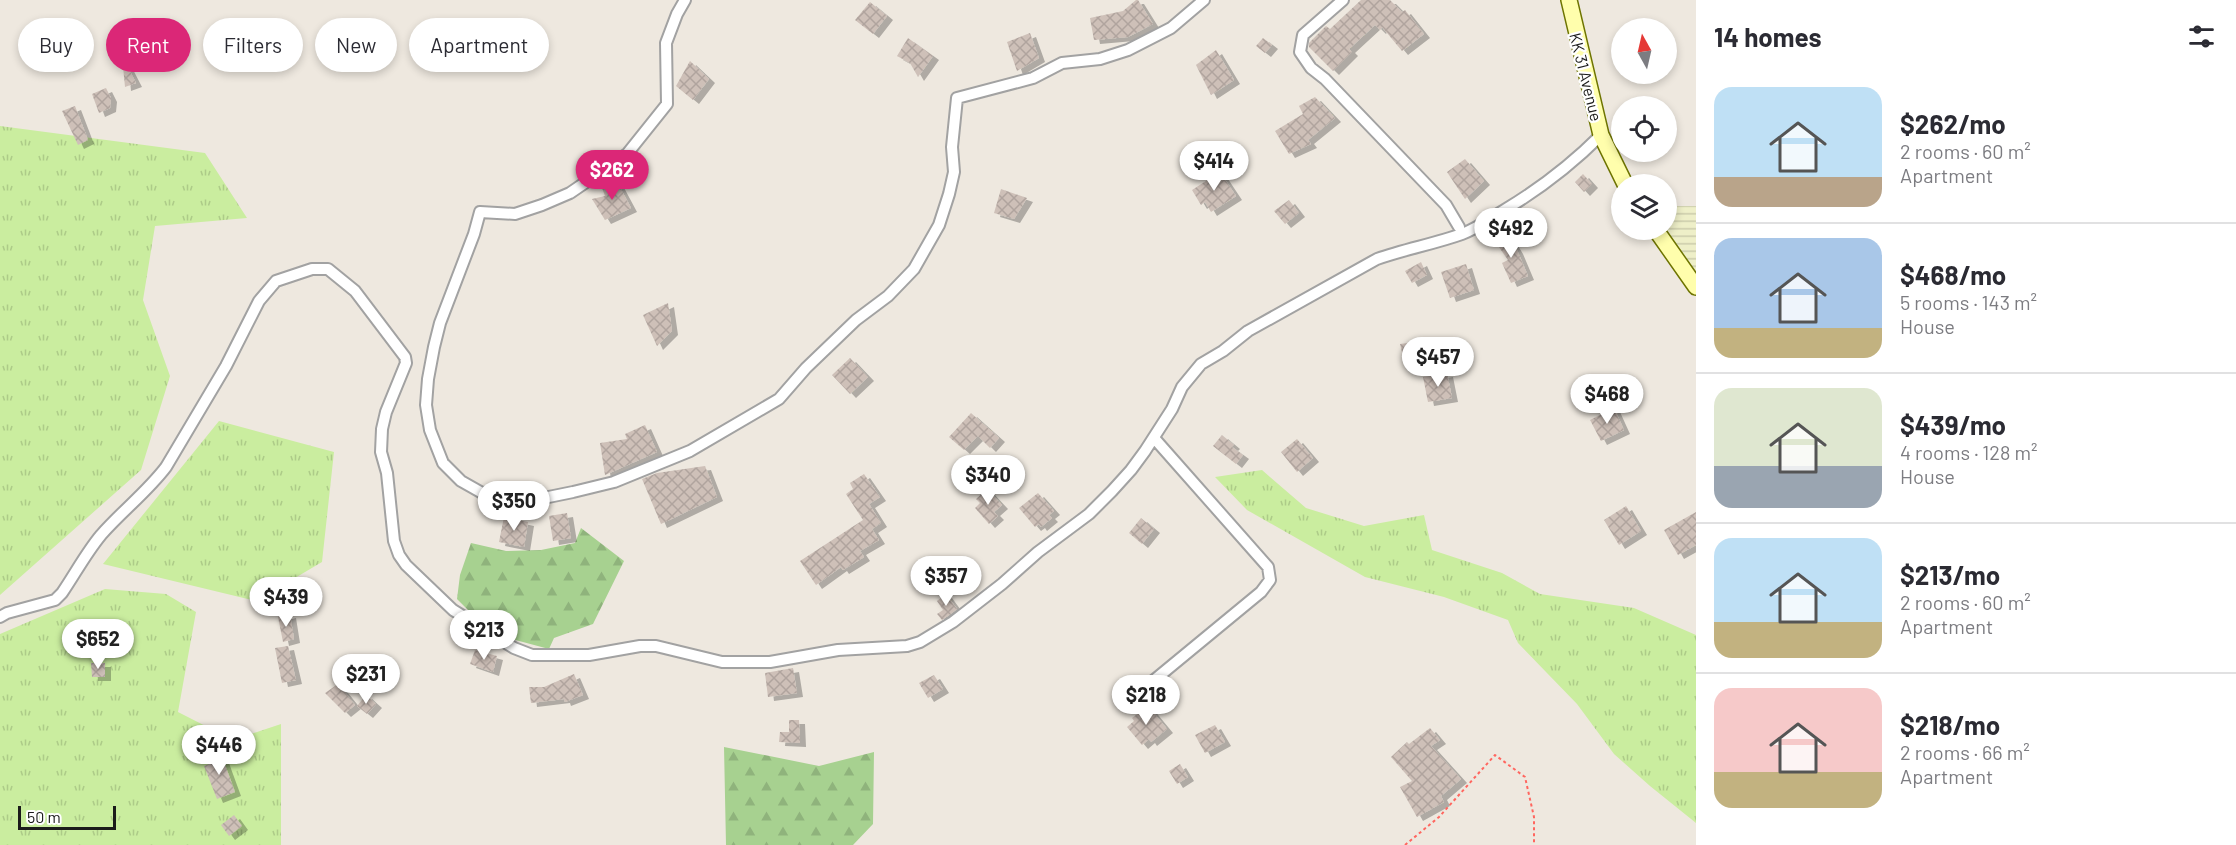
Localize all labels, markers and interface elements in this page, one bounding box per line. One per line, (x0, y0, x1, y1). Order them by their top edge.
chip: Buy (18, 18, 94, 72)
chip: Rent (106, 18, 191, 72)
chip: Filters (203, 18, 303, 72)
chip: New (315, 18, 397, 72)
chip: Apartment (409, 18, 549, 72)
north arrow (1611, 18, 1677, 84)
map controls (1611, 18, 1677, 240)
icon: filters (2185, 20, 2218, 53)
text: 14 homes (1714, 21, 1821, 52)
street label: KK 31 Avenue (1566, 31, 1607, 123)
button: locate (1611, 96, 1677, 162)
text: $262/mo (1900, 108, 2006, 139)
icon: home (1762, 111, 1834, 183)
text: 2 rooms · 60 m² (1900, 139, 2031, 163)
pin: $414 (1178, 141, 1250, 192)
text: $414 (1194, 148, 1234, 172)
pin: $262 (576, 150, 648, 201)
text: $262 (590, 157, 634, 181)
text: Apartment (1900, 163, 1993, 187)
button: layers (1611, 174, 1677, 240)
pin: $492 (1475, 208, 1547, 259)
text: $492 (1488, 215, 1534, 239)
text: $468/mo (1900, 259, 2006, 290)
icon: home (1762, 262, 1834, 334)
text: 5 rooms · 143 m² (1900, 290, 2037, 314)
text: House (1900, 314, 1955, 338)
pin: $457 (1402, 337, 1474, 388)
text: $457 (1416, 344, 1460, 368)
pin: $468 (1571, 374, 1643, 425)
text: $468 (1584, 381, 1630, 405)
text: $439/mo (1900, 409, 2006, 440)
icon: home (1762, 412, 1834, 484)
text: 4 rooms · 128 m² (1900, 440, 2038, 464)
pin: $340 (952, 455, 1024, 506)
text: $340 (965, 462, 1011, 486)
text: House (1900, 464, 1955, 488)
pin: $350 (478, 481, 550, 532)
text: $350 (492, 488, 536, 512)
pin: $357 (910, 556, 982, 607)
text: $213/mo (1900, 559, 2000, 590)
icon: home (1762, 562, 1834, 634)
text: $357 (925, 563, 967, 587)
pin: $439 (250, 577, 322, 628)
text: $439 (264, 584, 308, 608)
text: 2 rooms · 60 m² (1900, 590, 2031, 614)
pin: $213 (448, 610, 520, 661)
text: Apartment (1900, 614, 1993, 638)
text: $213 (464, 617, 504, 641)
pin: $652 (62, 619, 134, 670)
text: $652 (76, 626, 120, 650)
pin: $231 (330, 654, 402, 705)
text: $231 (346, 661, 386, 685)
pin: $218 (1110, 675, 1182, 726)
text: $218 (1126, 682, 1166, 706)
text: $218/mo (1900, 709, 2000, 740)
icon: home (1762, 712, 1834, 784)
pin: $446 (183, 725, 255, 776)
text: $446 (196, 732, 242, 756)
text: 2 rooms · 66 m² (1900, 740, 2030, 764)
text: Apartment (1900, 764, 1993, 788)
scale bar (18, 803, 116, 830)
text: 50 m (27, 807, 61, 826)

